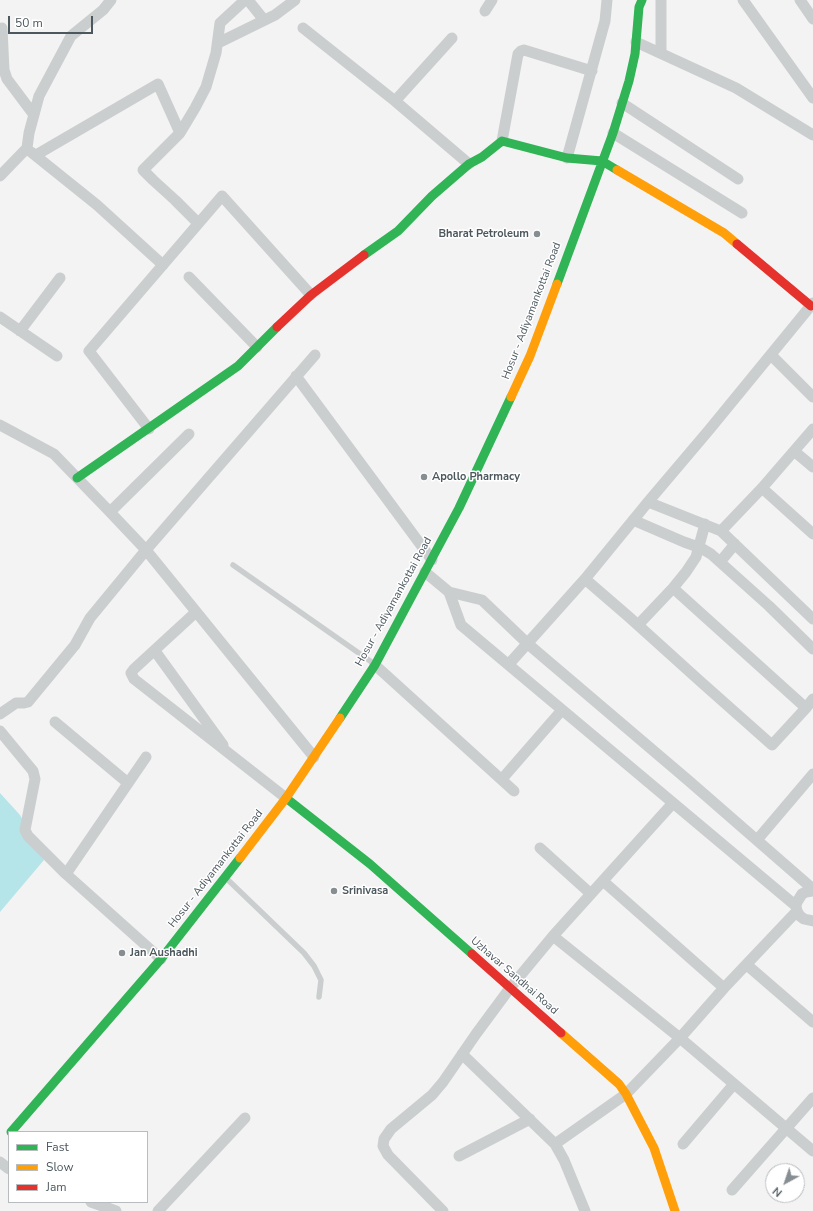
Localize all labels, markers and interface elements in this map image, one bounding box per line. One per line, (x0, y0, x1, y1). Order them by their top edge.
scale bar (10, 8, 95, 34)
text: 50 m (15, 15, 43, 31)
place label: Bharat Petroleum (438, 227, 529, 241)
marker: Bharat Petroleum (532, 229, 542, 239)
street label: Hosur - Adiyamankottai Road (500, 241, 564, 381)
place label: Apollo Pharmacy (432, 470, 520, 484)
marker: Apollo Pharmacy (419, 472, 429, 482)
street label: Hosur - Adiyamankottai Road (353, 535, 435, 669)
street label: Hosur - Adiyamankottai Road (166, 807, 266, 931)
place label: Srinivasa (342, 884, 388, 898)
marker: Srinivasa (329, 886, 339, 896)
street label: Uzhavar Sandhai Road (468, 934, 560, 1018)
place label: Jan Aushadhi (130, 946, 198, 960)
marker: Jan Aushadhi (117, 948, 127, 958)
legend (8, 1131, 148, 1203)
text: Fast (46, 1139, 69, 1155)
text: Slow (46, 1159, 74, 1175)
north arrow (765, 1163, 805, 1203)
text: Jam (46, 1179, 67, 1195)
text: N (770, 1183, 786, 1200)

